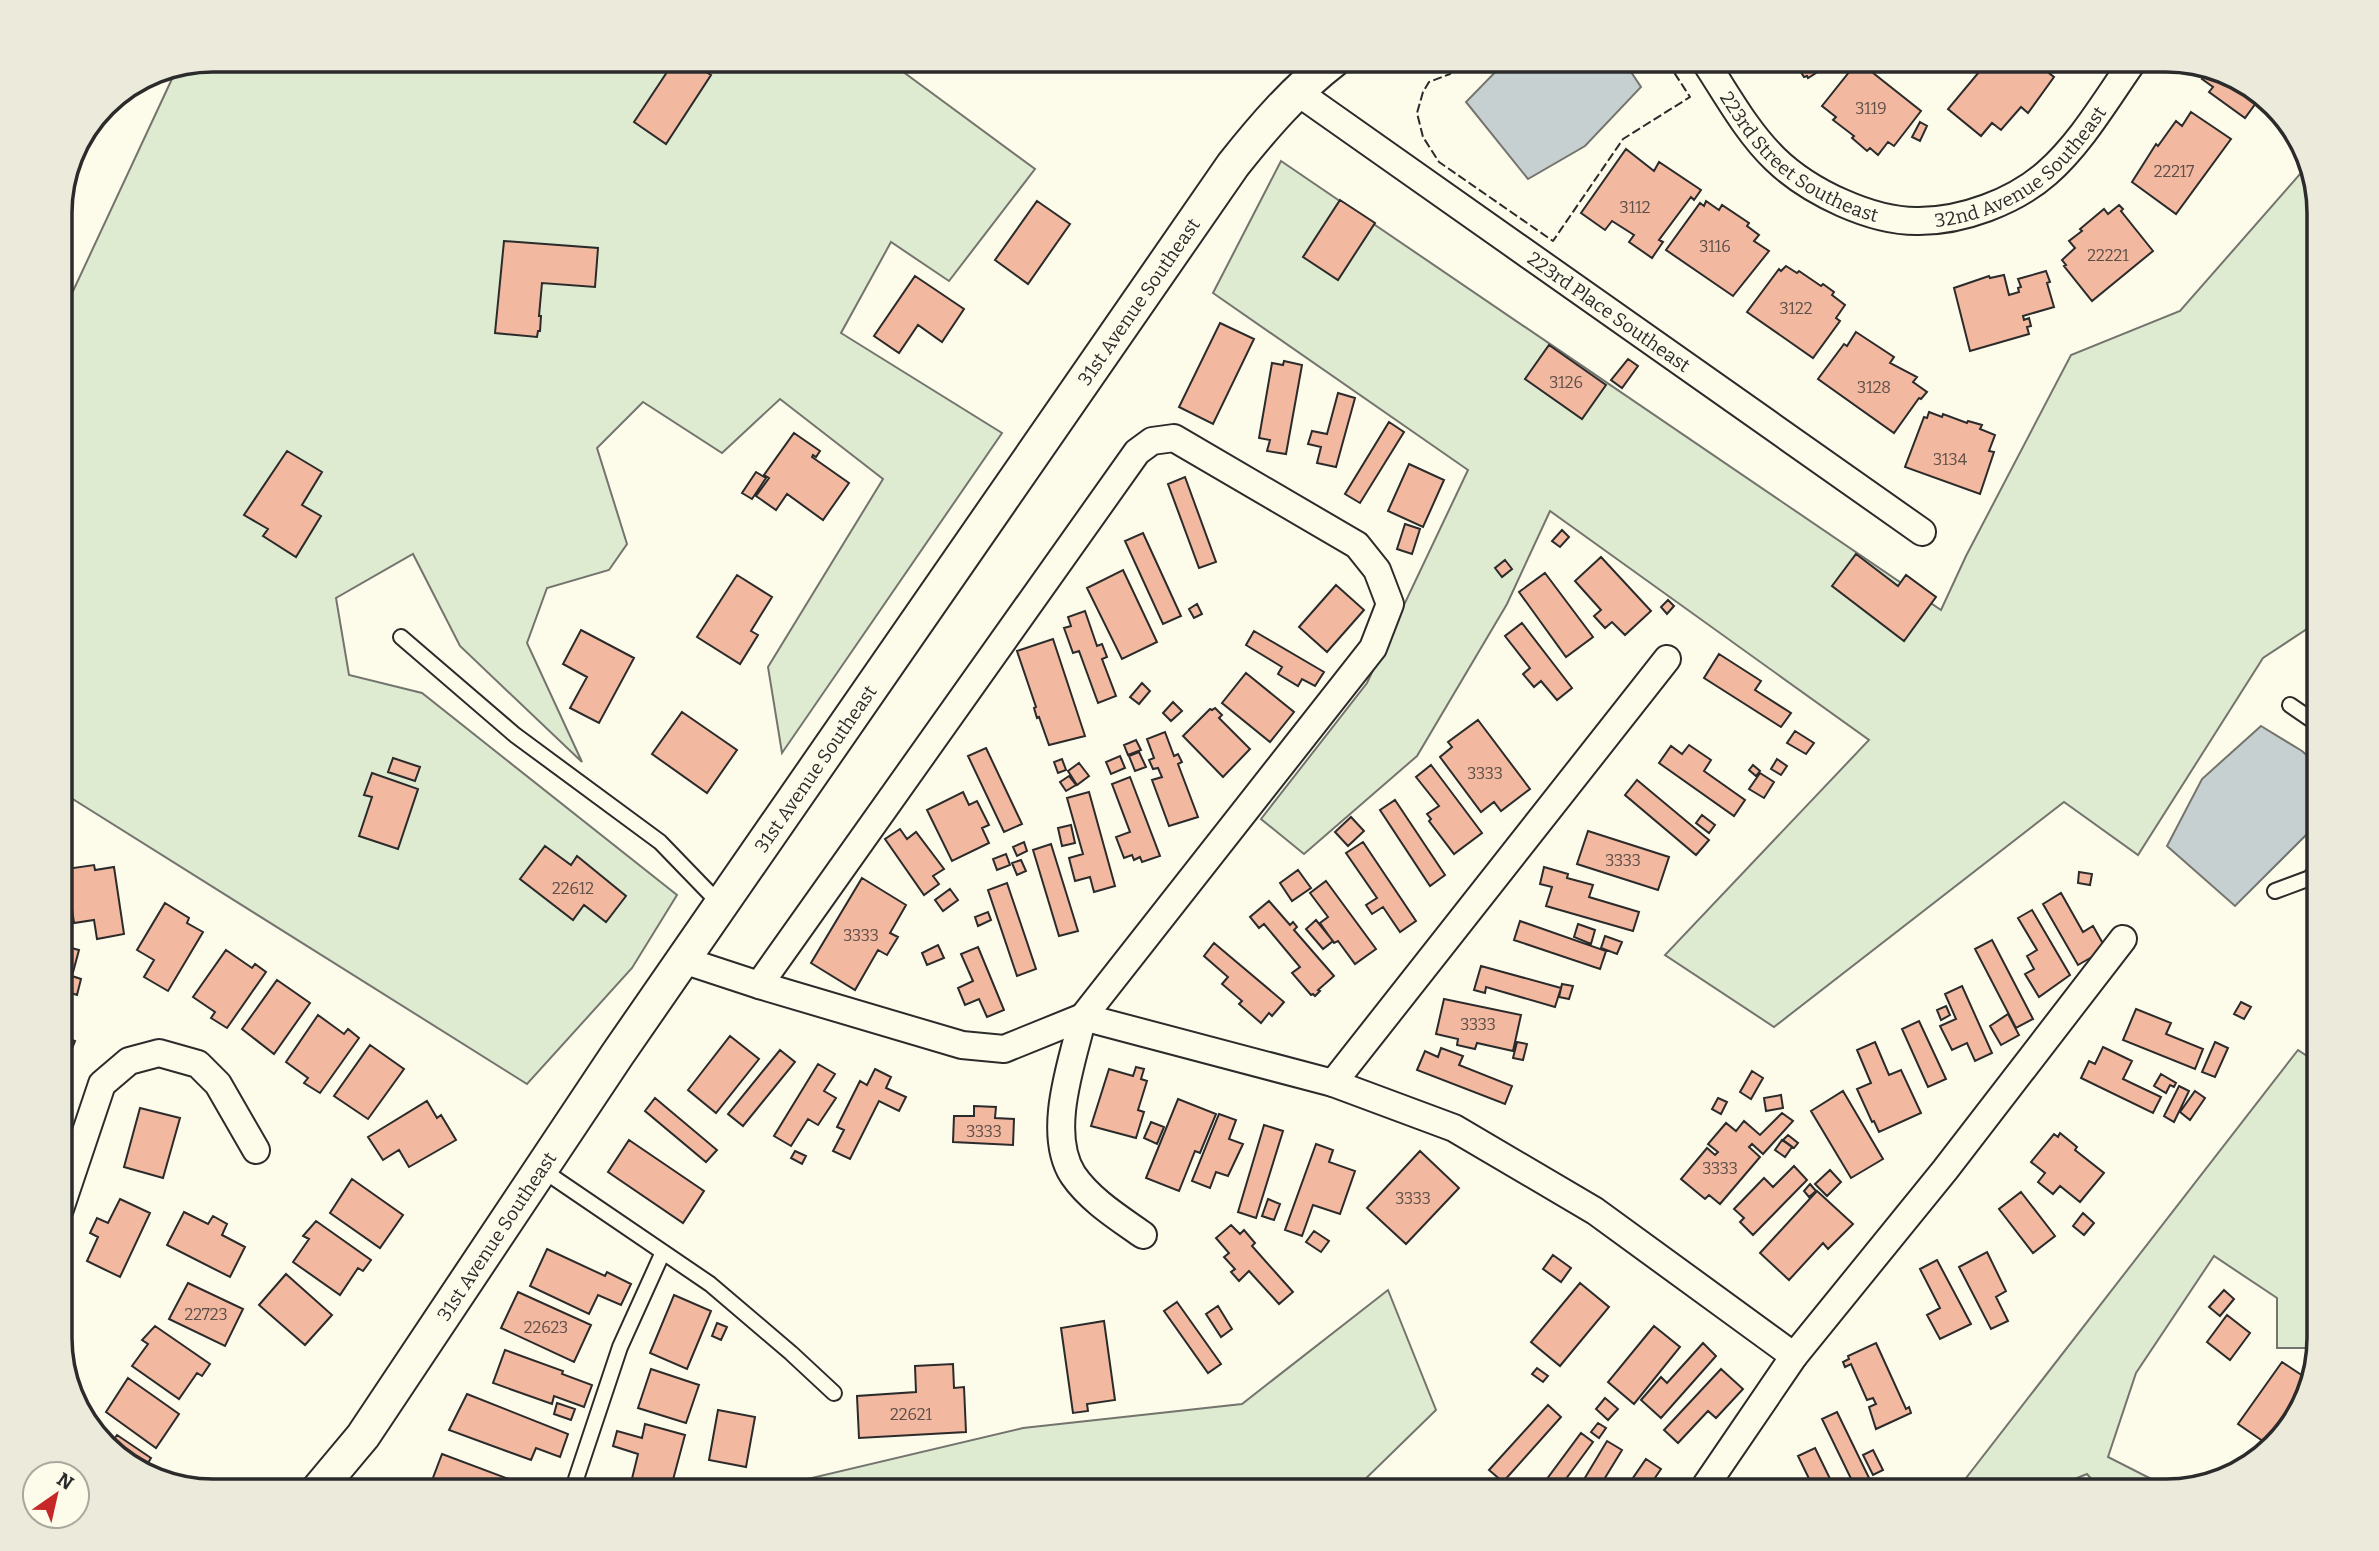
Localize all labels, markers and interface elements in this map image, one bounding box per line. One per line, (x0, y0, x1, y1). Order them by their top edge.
street label: 223rd Street Southeast (1715, 87, 1881, 227)
house number: 3119 (1855, 99, 1887, 118)
street label: 32nd Avenue Southeast (1933, 102, 2111, 232)
house number: 22217 (2154, 162, 2194, 181)
house number: 3112 (1620, 198, 1650, 217)
street label: 31st Avenue Southeast (1073, 214, 1205, 390)
house number: 3116 (1699, 237, 1731, 256)
house number: 22221 (2087, 246, 2129, 265)
street label: 223rd Place Southeast (1523, 247, 1695, 377)
house number: 3122 (1779, 299, 1813, 318)
house number: 3126 (1549, 373, 1583, 392)
house number: 3128 (1857, 378, 1891, 397)
house number: 3134 (1933, 450, 1968, 469)
street label: 31st Avenue Southeast (750, 681, 882, 857)
house number: 3333 (1467, 764, 1503, 783)
house number: 3333 (1605, 851, 1641, 870)
house number: 22612 (552, 879, 594, 898)
house number: 3333 (843, 926, 879, 945)
house number: 3333 (1460, 1015, 1496, 1034)
house number: 3333 (966, 1122, 1002, 1141)
street label: 31st Avenue Southeast (432, 1147, 561, 1325)
house number: 3333 (1702, 1159, 1738, 1178)
house number: 3333 (1395, 1189, 1431, 1208)
house number: 22723 (185, 1305, 228, 1324)
house number: 22623 (524, 1318, 568, 1337)
house number: 22621 (890, 1405, 932, 1424)
north arrow (21, 1460, 91, 1530)
text: N (53, 1468, 78, 1495)

